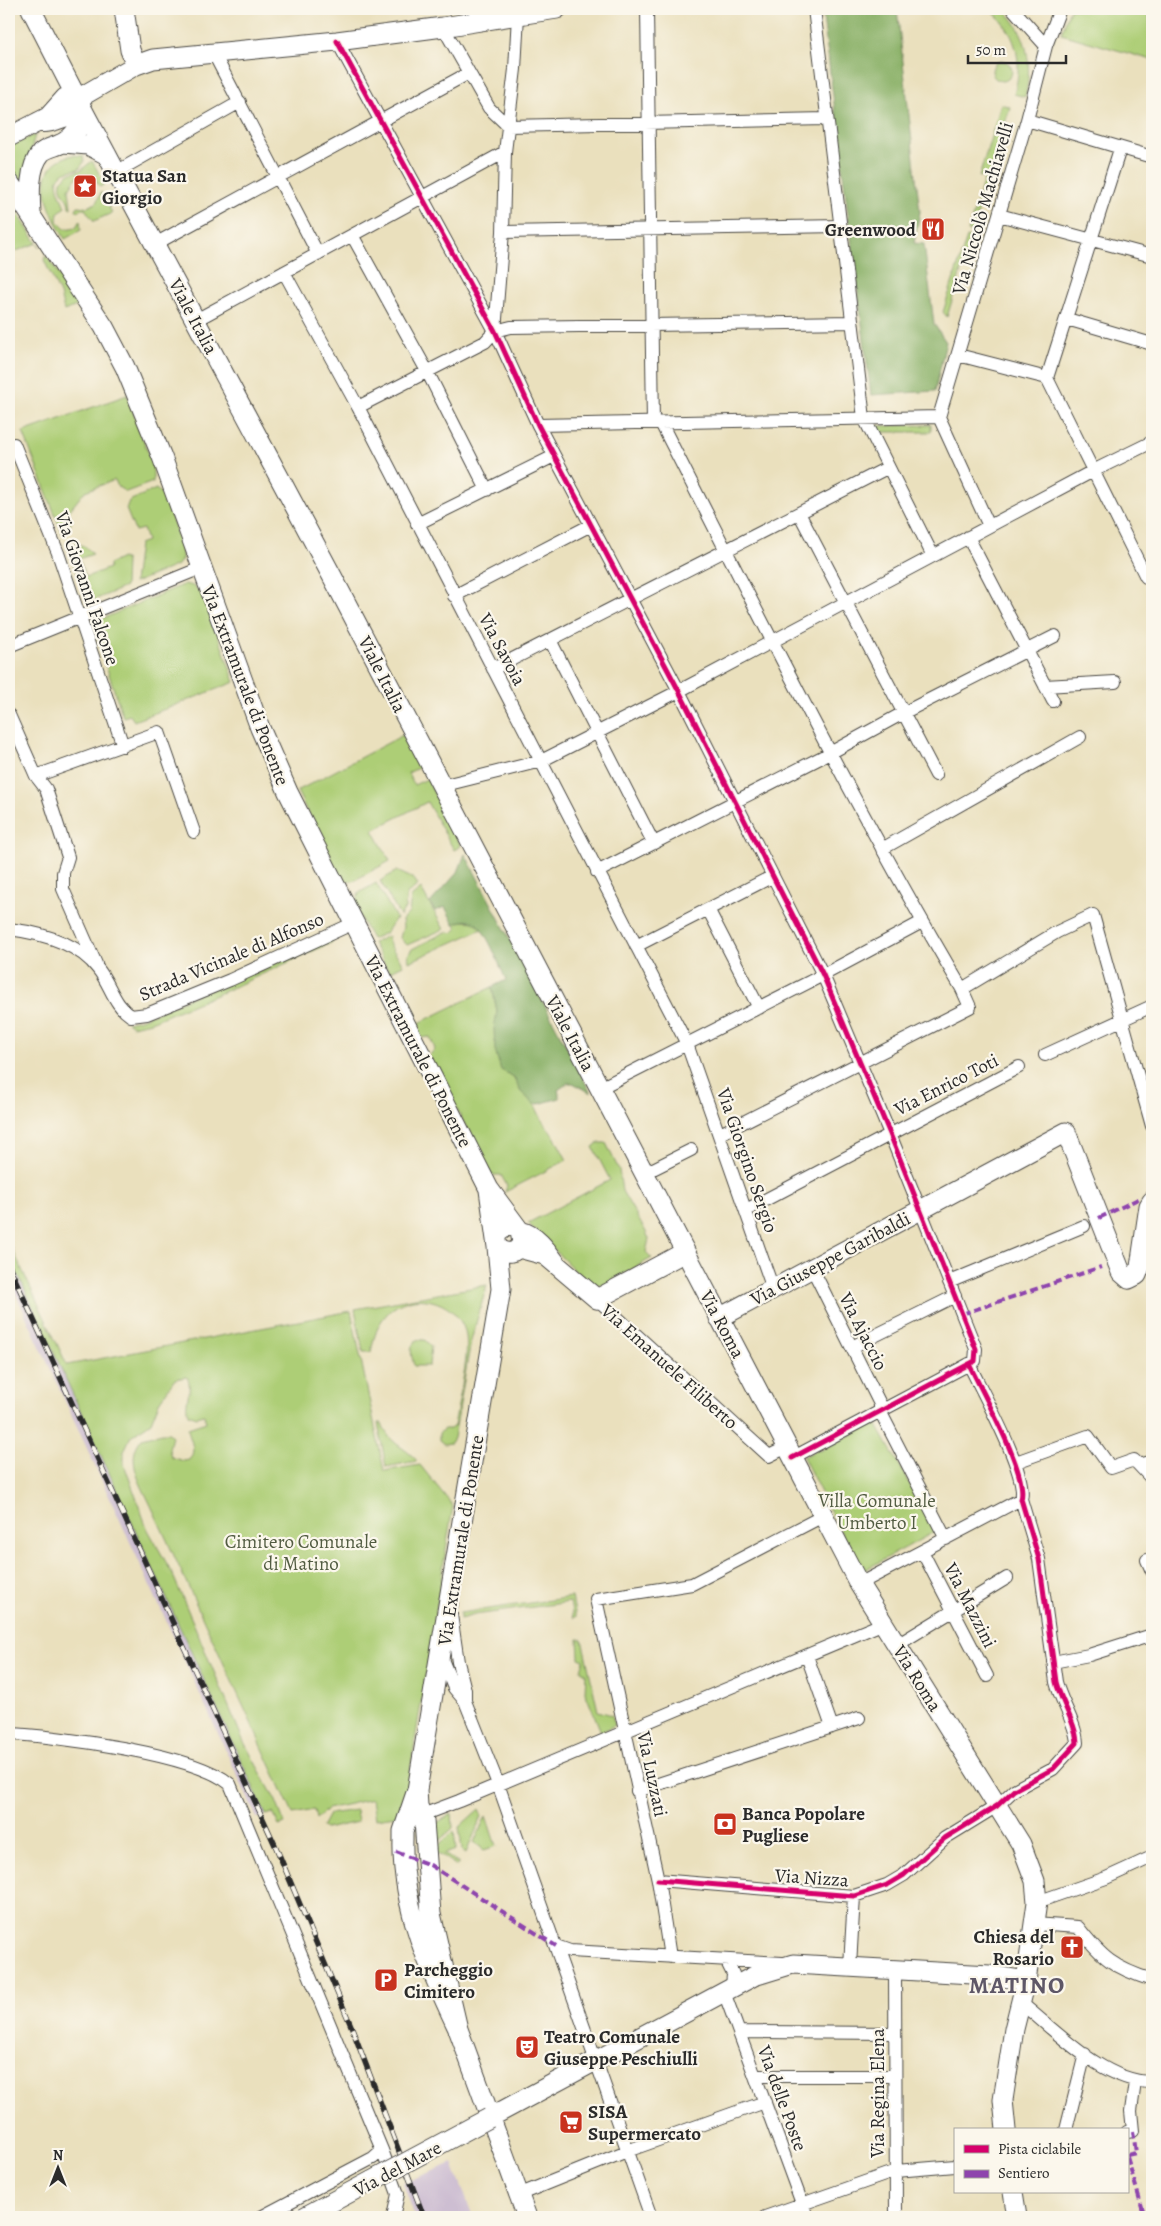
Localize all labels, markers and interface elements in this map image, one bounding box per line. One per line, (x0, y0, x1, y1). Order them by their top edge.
scale bar (968, 32, 1066, 64)
text: 50 m (976, 40, 1006, 60)
street label: Via Niccolò Machiavelli (946, 119, 1020, 299)
place label: Statua San Giorgio (102, 163, 187, 211)
place icon: Statua San Giorgio (72, 173, 98, 199)
restaurant icon: Greenwood (920, 216, 946, 242)
place label: Greenwood (825, 217, 917, 243)
street label: Viale Italia (162, 273, 224, 359)
street label: Via Giovanni Falcone (48, 507, 126, 669)
street label: Via Extramurale di Ponente (194, 580, 295, 789)
street label: Via Savoia (472, 608, 532, 690)
street label: Viale Italia (351, 631, 413, 717)
street label: Strada Vicinale di Alfonso (135, 906, 328, 1008)
street label: Via Extramurale di Ponente (358, 950, 478, 1152)
street label: Viale Italia (539, 990, 601, 1076)
street label: Via Enrico Toti (889, 1047, 1003, 1123)
street label: Via Giorgino Sergio (710, 1084, 784, 1236)
street label: Via Giuseppe Garibaldi (745, 1206, 915, 1313)
street label: Via Roma (693, 1285, 751, 1363)
street label: Via Ajaccio (832, 1287, 894, 1375)
street label: Via Emanuele Filiberto (594, 1297, 743, 1435)
street label: Via Extramurale di Ponente (431, 1433, 490, 1648)
park label: Villa Comunale Umberto I (817, 1488, 936, 1536)
park label: Cimitero Comunale di Matino (225, 1529, 377, 1577)
street label: Via Mazzini (937, 1558, 1003, 1652)
street label: Via Roma (886, 1639, 948, 1717)
street label: Via Luzzati (630, 1728, 674, 1819)
place label: Banca Popolare Pugliese (742, 1801, 865, 1849)
bank icon: Banca Popolare Pugliese (712, 1811, 738, 1837)
street label: Via Nizza (773, 1862, 850, 1894)
place label: Chiesa del Rosario (973, 1924, 1054, 1972)
church icon: Chiesa del Rosario (1059, 1934, 1085, 1960)
place label: Parcheggio Cimitero (404, 1957, 493, 2005)
parking icon: Parcheggio Cimitero (373, 1967, 399, 1993)
district label: MATINO (969, 1969, 1065, 2001)
place label: Teatro Comunale Giuseppe Peschiulli (544, 2024, 698, 2072)
street label: Via Regina Elena (865, 2028, 891, 2159)
theatre icon: Teatro Comunale Giuseppe Peschiulli (514, 2034, 540, 2060)
street label: Via delle Poste (751, 2041, 813, 2155)
place label: SISA Supermercato (588, 2099, 701, 2147)
supermarket icon: SISA Supermercato (558, 2109, 584, 2135)
legend (954, 2128, 1128, 2194)
street label: Via del Mare (348, 2135, 446, 2203)
text: Pista ciclabile (998, 2139, 1081, 2159)
north arrow (32, 2144, 82, 2194)
text: N (53, 2146, 63, 2165)
text: Sentiero (998, 2163, 1050, 2183)

